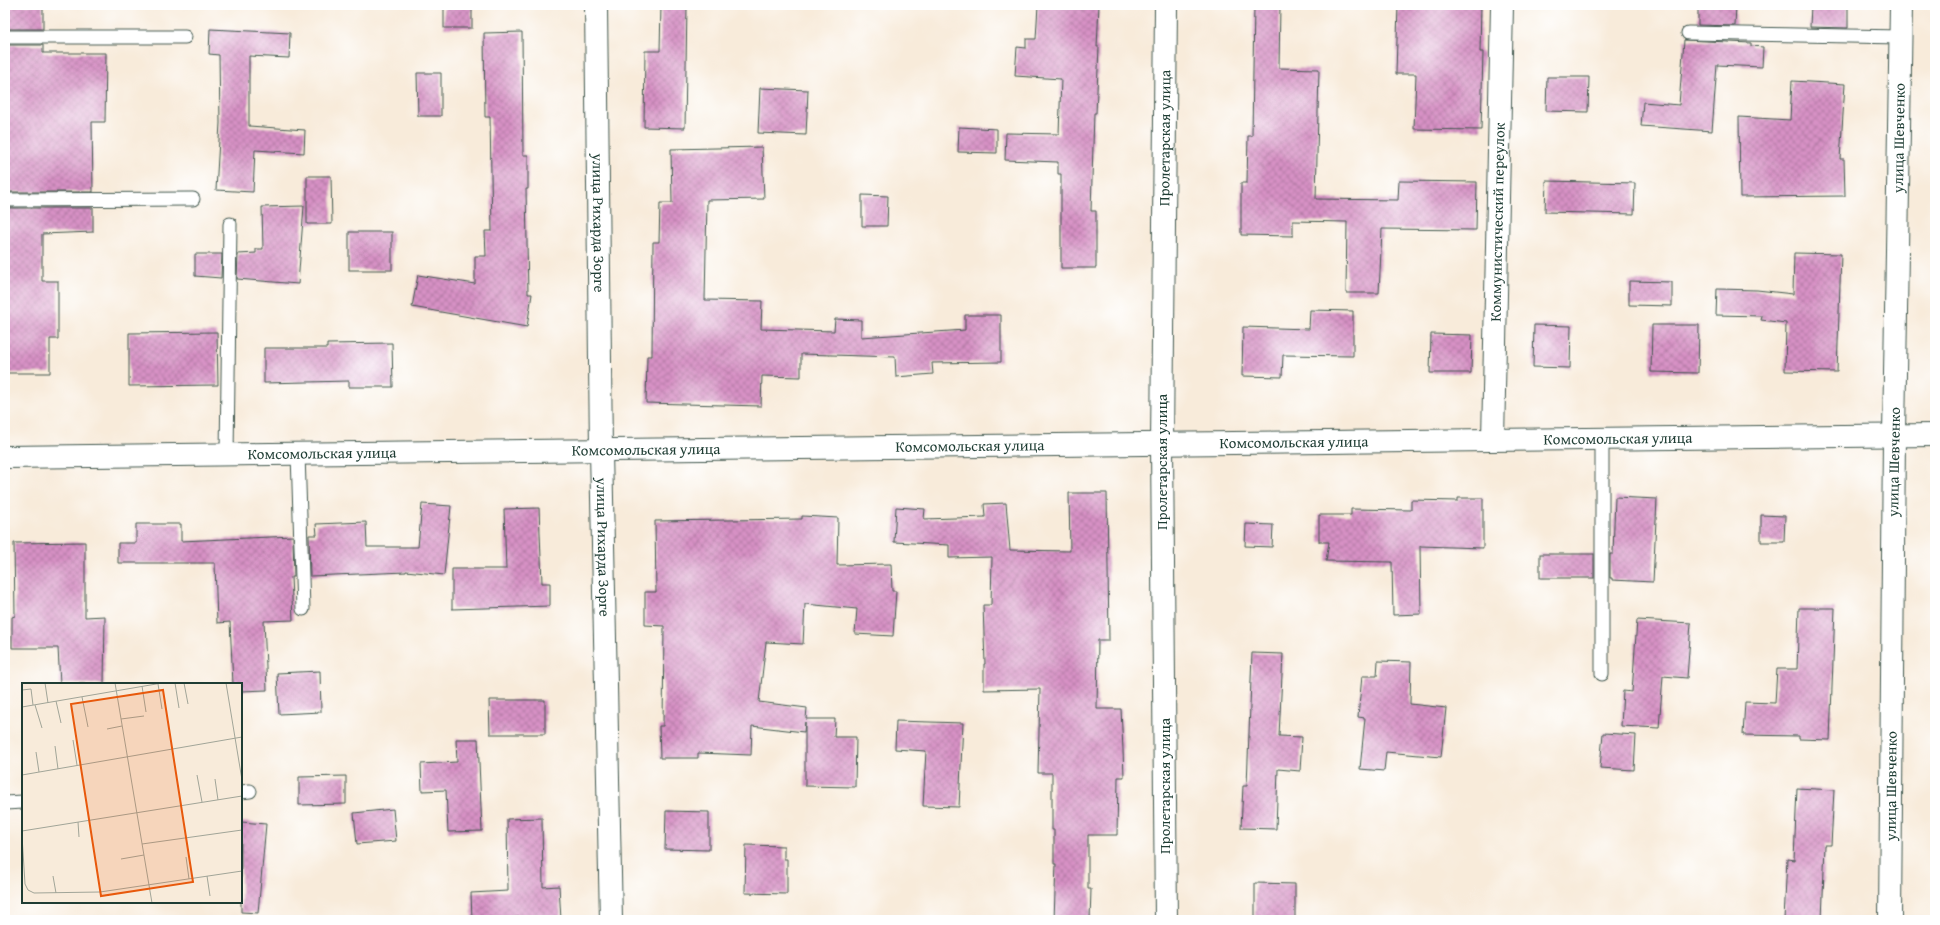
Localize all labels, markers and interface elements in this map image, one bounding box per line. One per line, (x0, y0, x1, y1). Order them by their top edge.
street label: Пролетарская улица (1153, 69, 1175, 206)
street label: улица Шевченко (1887, 82, 1910, 194)
street label: Коммунистический переулок (1484, 122, 1510, 322)
street label: улица Рихарда Зорге (588, 152, 610, 293)
street label: Пролетарская улица (1151, 393, 1172, 530)
street label: улица Шевченко (1882, 406, 1905, 518)
street label: Комсомольская улица (1543, 427, 1693, 449)
street label: Комсомольская улица (1219, 430, 1369, 453)
street label: Комсомольская улица (895, 434, 1045, 457)
street label: Комсомольская улица (571, 438, 721, 461)
street label: Комсомольская улица (247, 442, 397, 464)
street label: улица Рихарда Зорге (592, 476, 616, 617)
inset map (22, 683, 242, 903)
street label: Пролетарская улица (1154, 717, 1175, 854)
street label: улица Шевченко (1880, 731, 1902, 842)

